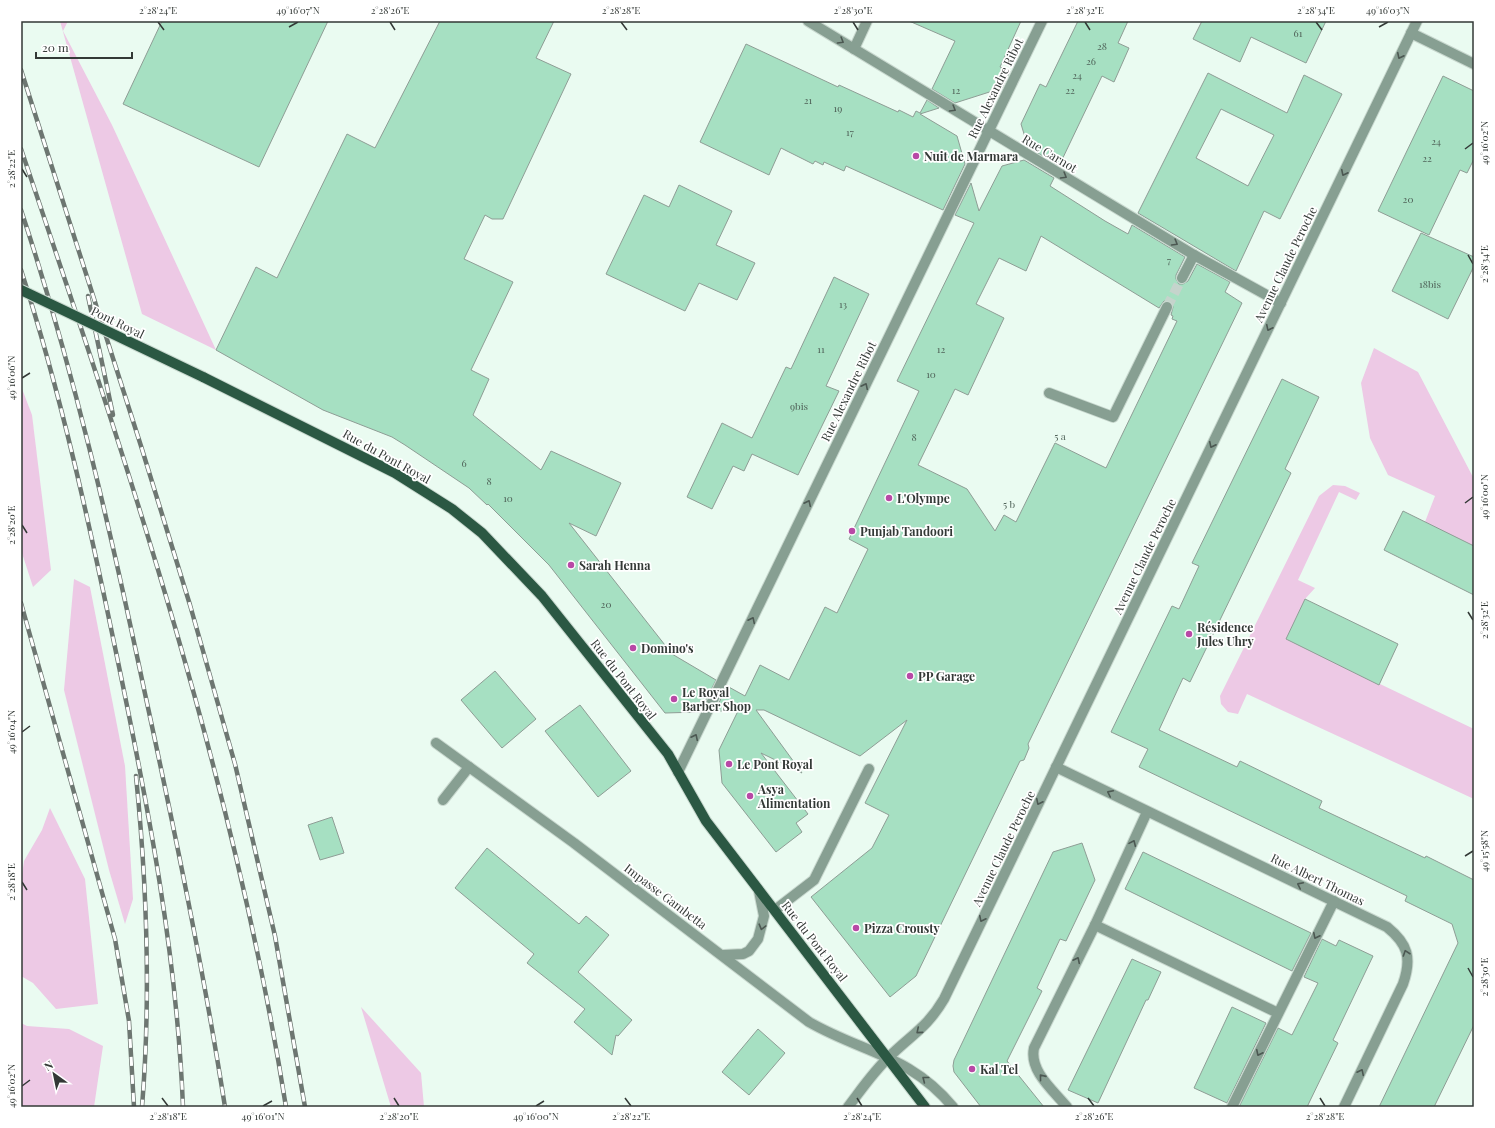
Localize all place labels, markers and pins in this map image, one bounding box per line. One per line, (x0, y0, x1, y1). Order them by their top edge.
place label: Nuit de Marmara (924, 148, 1019, 164)
marker: Nuit de Marmara (911, 151, 921, 161)
place label: L'Olympe (897, 490, 950, 506)
marker: L'Olympe (884, 493, 894, 503)
place label: Punjab Tandoori (860, 523, 953, 539)
marker: Punjab Tandoori (847, 526, 857, 536)
place label: Sarah Henna (579, 557, 651, 573)
marker: Sarah Henna (566, 560, 576, 570)
place label: Résidence Jules Uhry (1196, 619, 1254, 649)
marker: Résidence Jules Uhry (1184, 629, 1194, 639)
place label: Domino's (641, 640, 694, 656)
marker: Domino's (628, 643, 638, 653)
place label: PP Garage (918, 668, 975, 684)
marker: PP Garage (905, 671, 915, 681)
place label: Le Royal Barber Shop (682, 684, 751, 714)
marker: Le Royal Barber Shop (669, 694, 679, 704)
place label: Le Pont Royal (737, 756, 813, 772)
marker: Le Pont Royal (724, 759, 734, 769)
place label: Asya Alimentation (757, 781, 831, 811)
marker: Asya Alimentation (745, 791, 755, 801)
place label: Pizza Crousty (864, 920, 941, 936)
marker: Pizza Crousty (851, 923, 861, 933)
place label: Kal Tel (980, 1061, 1019, 1077)
marker: Kal Tel (967, 1064, 977, 1074)

